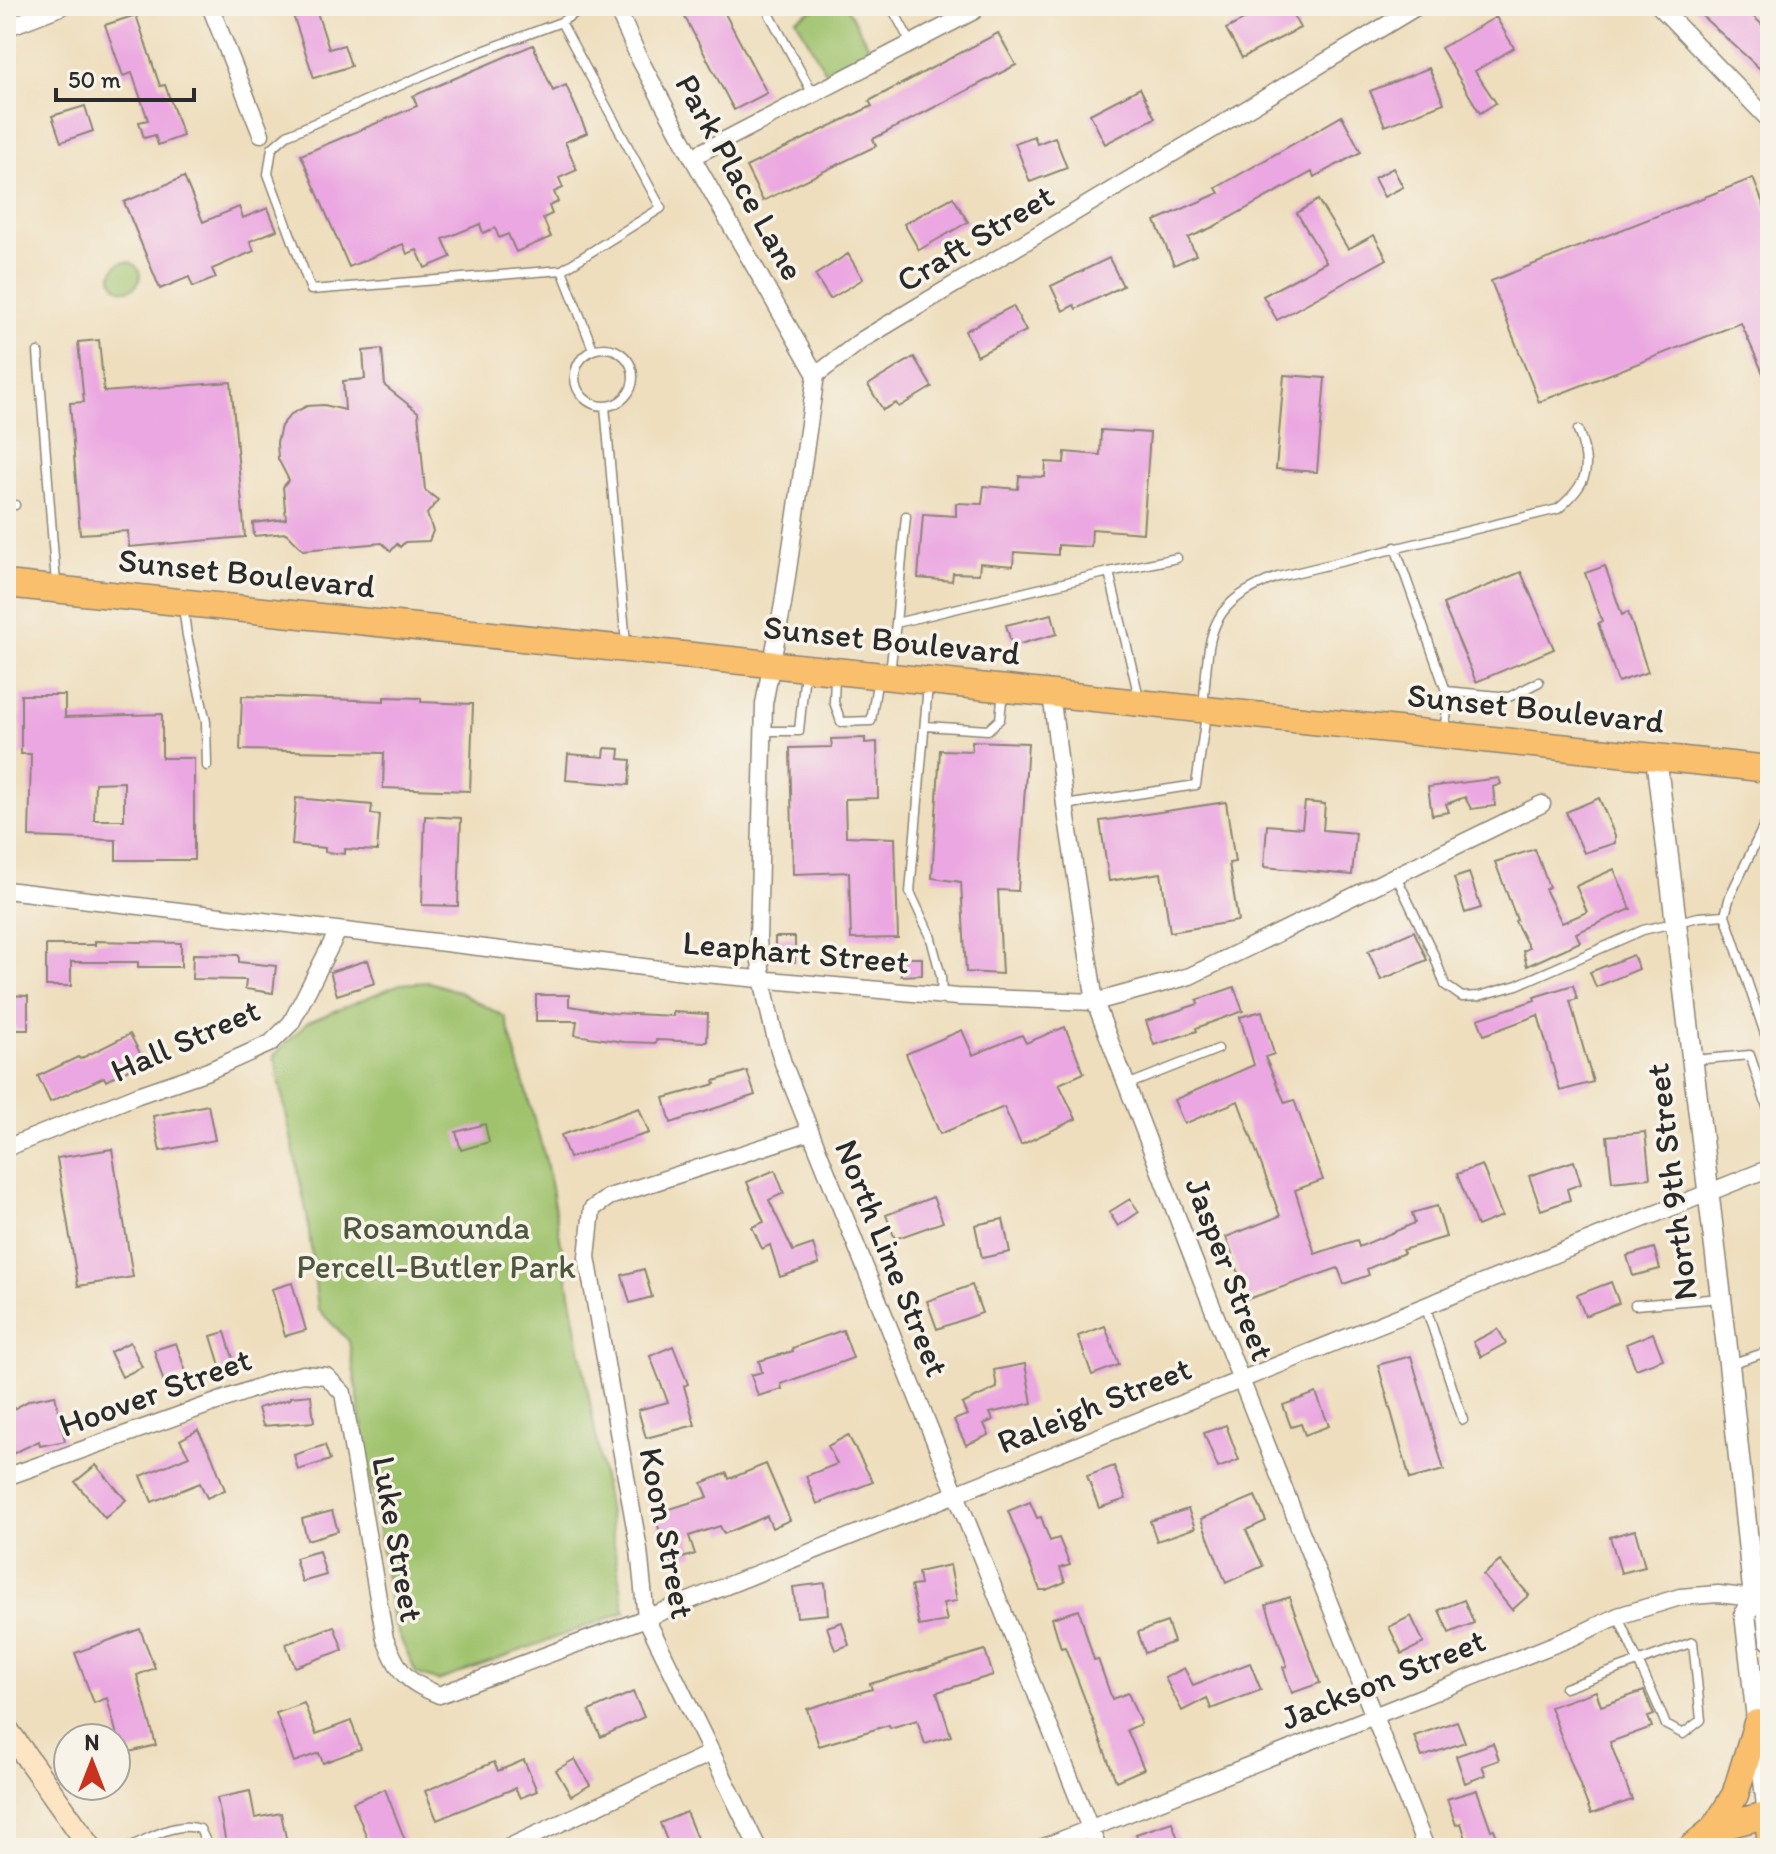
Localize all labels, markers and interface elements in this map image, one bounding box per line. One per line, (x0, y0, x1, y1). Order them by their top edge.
scale bar (56, 52, 194, 102)
text: 50 m (68, 65, 121, 94)
street label: Park Place Lane (666, 67, 814, 287)
street label: Craft Street (889, 175, 1061, 301)
street label: Sunset Boulevard (116, 539, 378, 607)
street label: Sunset Boulevard (761, 606, 1023, 674)
street label: Sunset Boulevard (1405, 674, 1667, 742)
street label: Leaphart Street (681, 922, 911, 982)
street label: Hall Street (104, 989, 266, 1091)
street label: North 9th Street (1636, 1061, 1706, 1303)
street label: North Line Street (826, 1134, 958, 1382)
street label: Jasper Street (1176, 1172, 1284, 1366)
park label: Rosamounda Percell-Butler Park (296, 1207, 576, 1287)
street label: Hoover Street (53, 1338, 257, 1446)
street label: Raleigh Street (991, 1347, 1197, 1463)
street label: Koon Street (630, 1444, 704, 1622)
street label: Luke Street (363, 1453, 433, 1625)
street label: Jackson Street (1275, 1619, 1491, 1739)
north arrow (52, 1722, 132, 1802)
text: N (85, 1729, 99, 1756)

